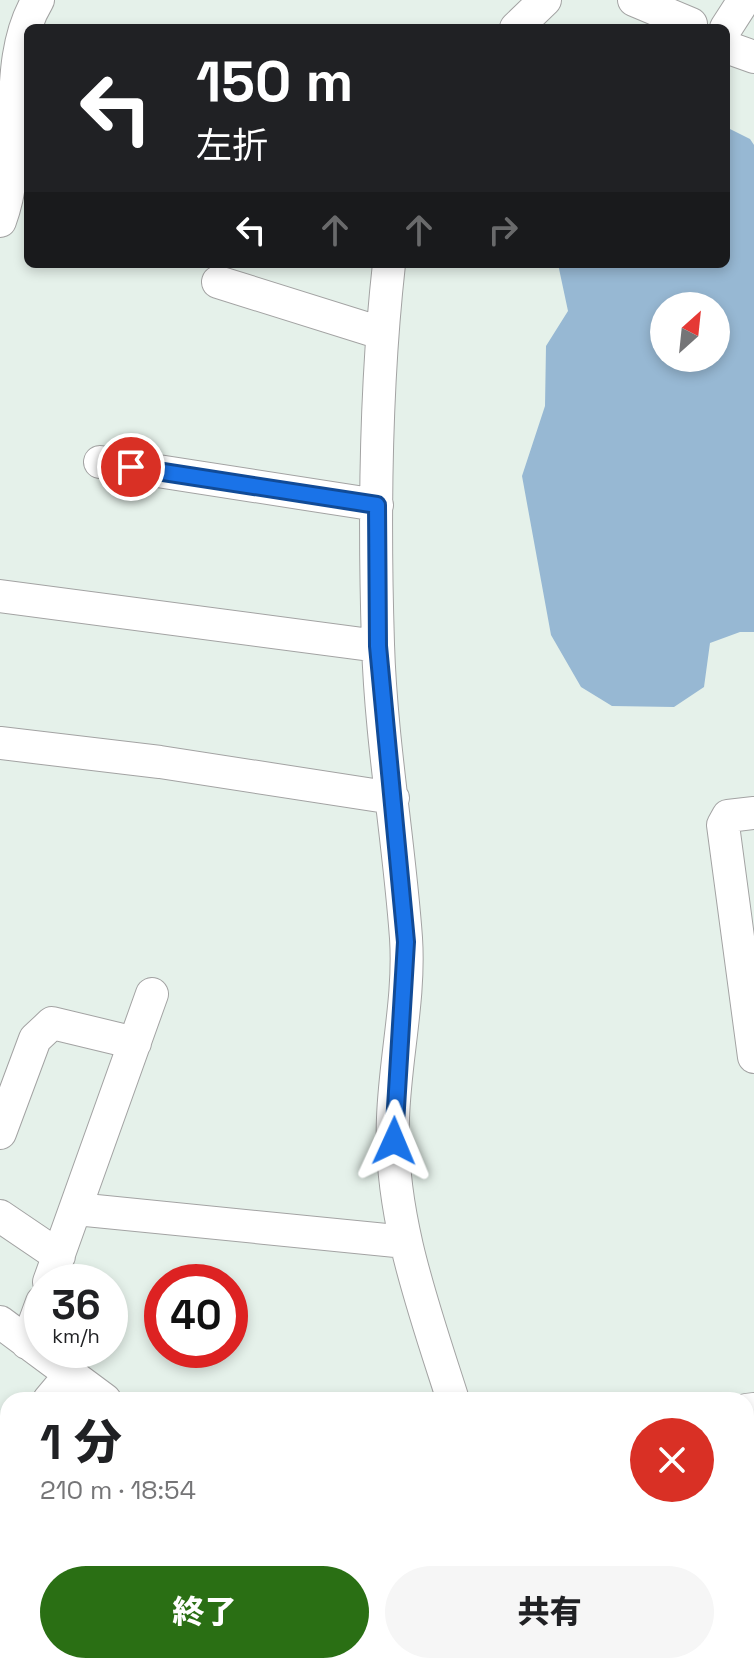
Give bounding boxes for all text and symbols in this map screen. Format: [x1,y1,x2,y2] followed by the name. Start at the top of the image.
[196,46,353,117] text: 150 m
[64,56,168,160] icon: left
[196,123,268,169] text: 左折
[229,208,273,252] icon: left
[313,208,357,252] icon: ahead
[397,208,441,252] icon: ahead
[481,208,525,252] icon: right
[650,292,730,372] north arrow
[650,292,730,372] map controls
[97,433,165,501] pin
[109,445,153,489] icon: arrive
[352,1099,436,1183] position arrow
[144,1264,248,1368] speed limit sign: 40
[51,1280,101,1331] text: 36
[52,1323,100,1349] text: km/h
[40,1412,122,1473] text: 1 分
[630,1418,714,1502] button: close
[40,1473,196,1507] text: 210 m · 18:54
[40,1566,369,1658] button: 終了
[385,1566,714,1658] button: 共有

